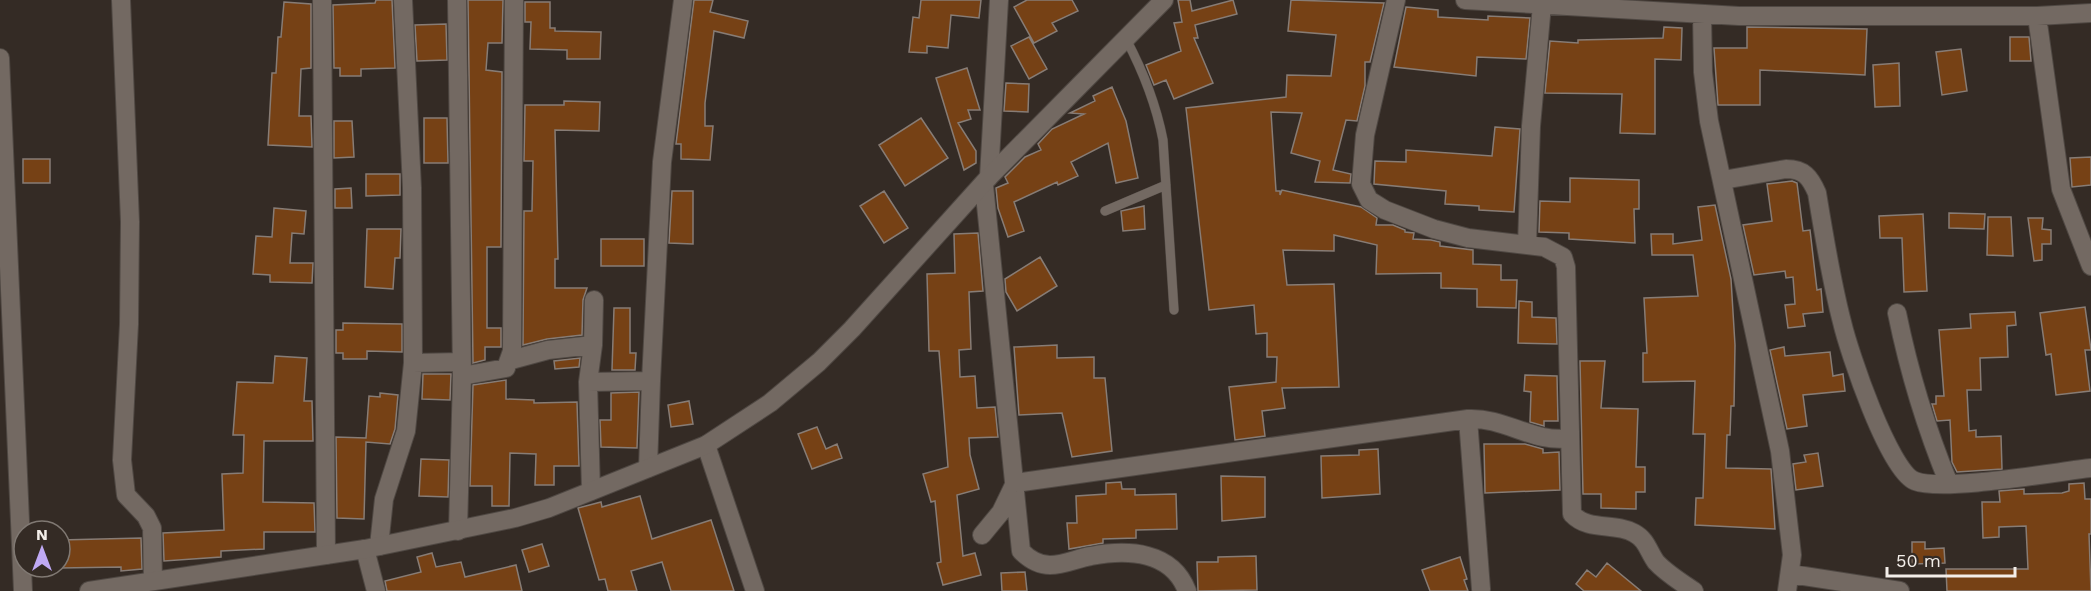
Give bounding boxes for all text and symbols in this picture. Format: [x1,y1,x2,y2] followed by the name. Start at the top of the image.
[12,519,72,579] north arrow
[36,525,48,544] text: N
[1887,540,2014,578] scale bar
[1896,550,1941,571] text: 50 m

